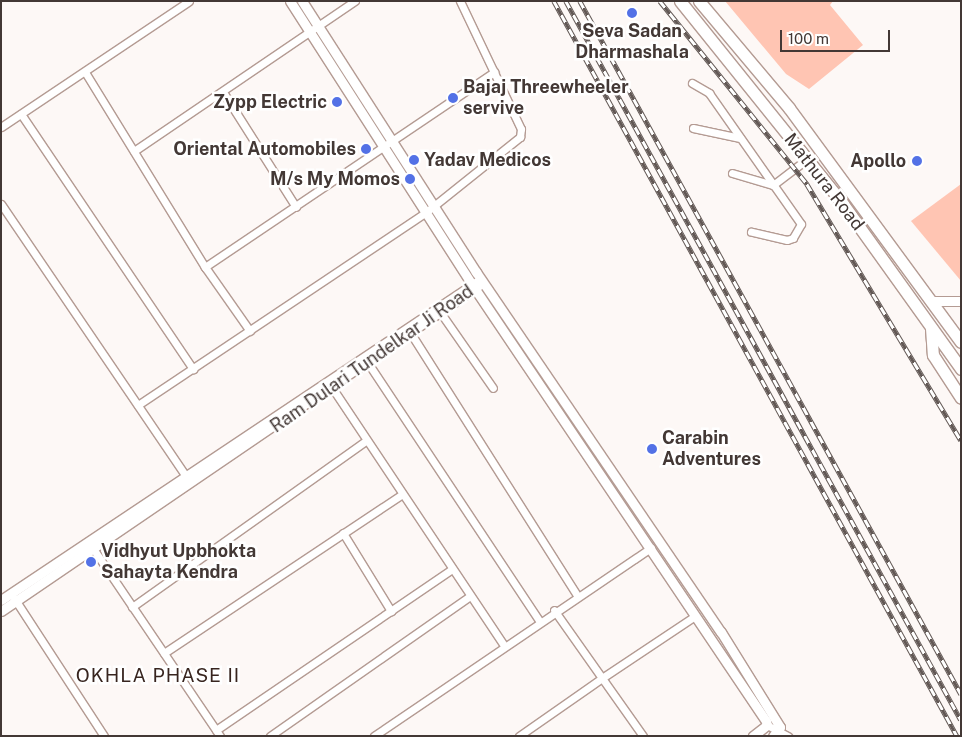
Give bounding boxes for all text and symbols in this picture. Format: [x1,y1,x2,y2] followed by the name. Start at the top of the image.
[626,7,638,19] marker: Seva Sadan Dharmashala
[782,20,892,52] scale bar
[575,21,689,64] place label: Seva Sadan Dharmashala
[788,30,829,47] text: 100 m
[463,77,629,120] place label: Bajaj Threewheeler servive
[213,91,327,113] place label: Zypp Electric
[447,92,459,104] marker: Bajaj Threewheeler servive
[331,96,343,108] marker: Zypp Electric
[779,129,869,235] street label: Mathura Road
[173,138,356,160] place label: Oriental Automobiles
[360,143,372,155] marker: Oriental Automobiles
[424,149,551,171] place label: Yadav Medicos
[850,150,906,172] place label: Apollo
[408,154,420,166] marker: Yadav Medicos
[910,154,924,168] marker: Apollo
[270,168,400,190] place label: M/s My Momos
[404,173,416,185] marker: M/s My Momos
[266,281,478,437] street label: Ram Dulari Tundelkar Ji Road
[662,428,761,470] place label: Carabin Adventures
[646,443,658,455] marker: Carabin Adventures
[101,541,256,584] place label: Vidhyut Upbhokta Sahayta Kendra
[85,556,97,568] marker: Vidhyut Upbhokta Sahayta Kendra
[74,665,242,687] district label: OKHLA PHASE II

